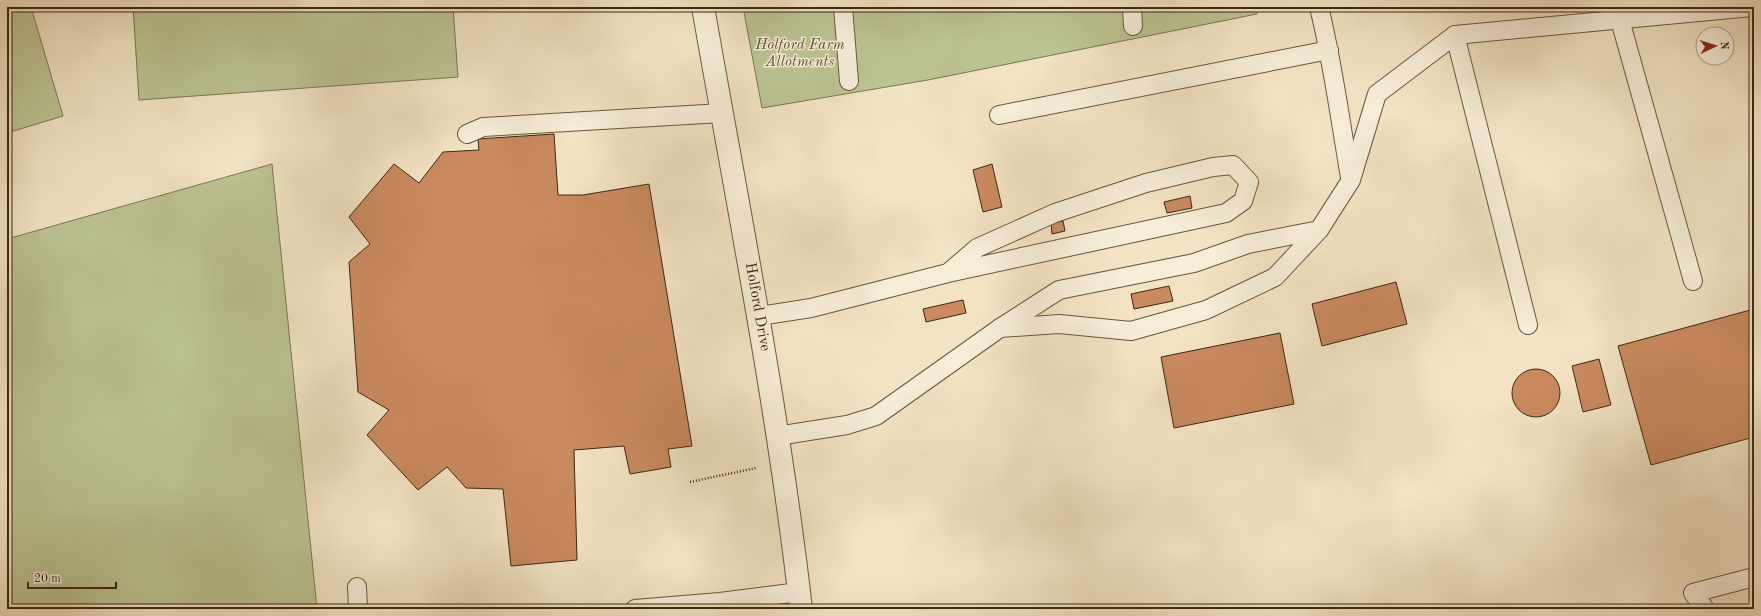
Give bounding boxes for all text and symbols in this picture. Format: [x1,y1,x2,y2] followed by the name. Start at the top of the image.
[1695,26,1735,66] north arrow
[754,38,845,70] park label: Holford Farm Allotments
[1718,41,1729,51] text: N
[742,261,772,353] street label: Holford Drive
[28,564,116,590] scale bar
[34,573,61,585] text: 20 m

